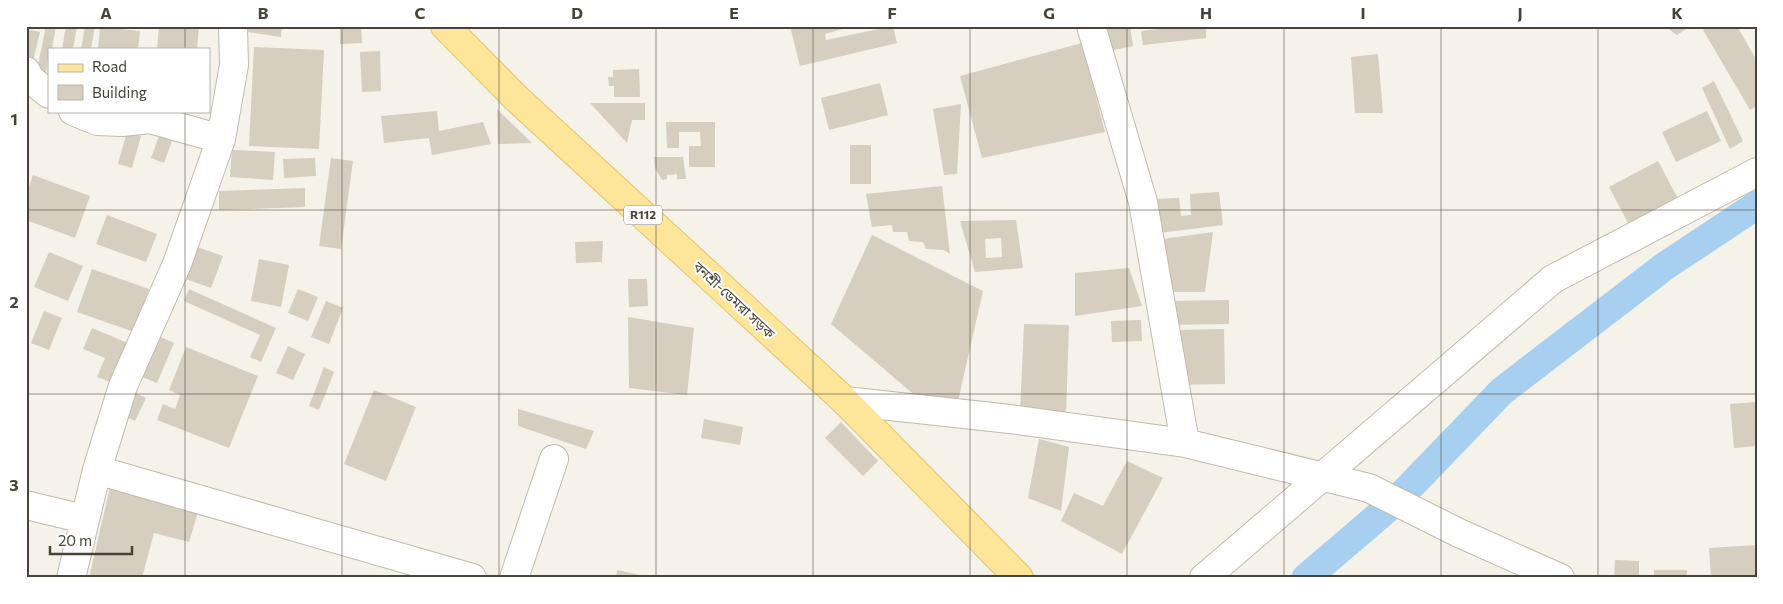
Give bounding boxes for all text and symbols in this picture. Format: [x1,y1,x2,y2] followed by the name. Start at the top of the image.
[100,3,112,22] text: A
[258,3,269,22] text: B
[415,3,426,22] text: C
[571,3,583,22] text: D
[729,3,739,22] text: E
[887,3,897,22] text: F
[1043,3,1055,22] text: G
[1200,3,1212,22] text: H
[1360,3,1366,22] text: I
[1517,3,1523,22] text: J
[1671,3,1683,22] text: K
[48,48,210,112] legend
[92,57,127,75] text: Road
[92,83,147,101] text: Building
[10,109,18,128] text: 1
[624,206,662,224] road number: R112
[689,257,779,342] street label: বনশ্রী-ডেমরা সড়ক
[9,292,19,311] text: 2
[9,475,19,494] text: 3
[50,524,132,556] scale bar
[58,531,92,549] text: 20 m

